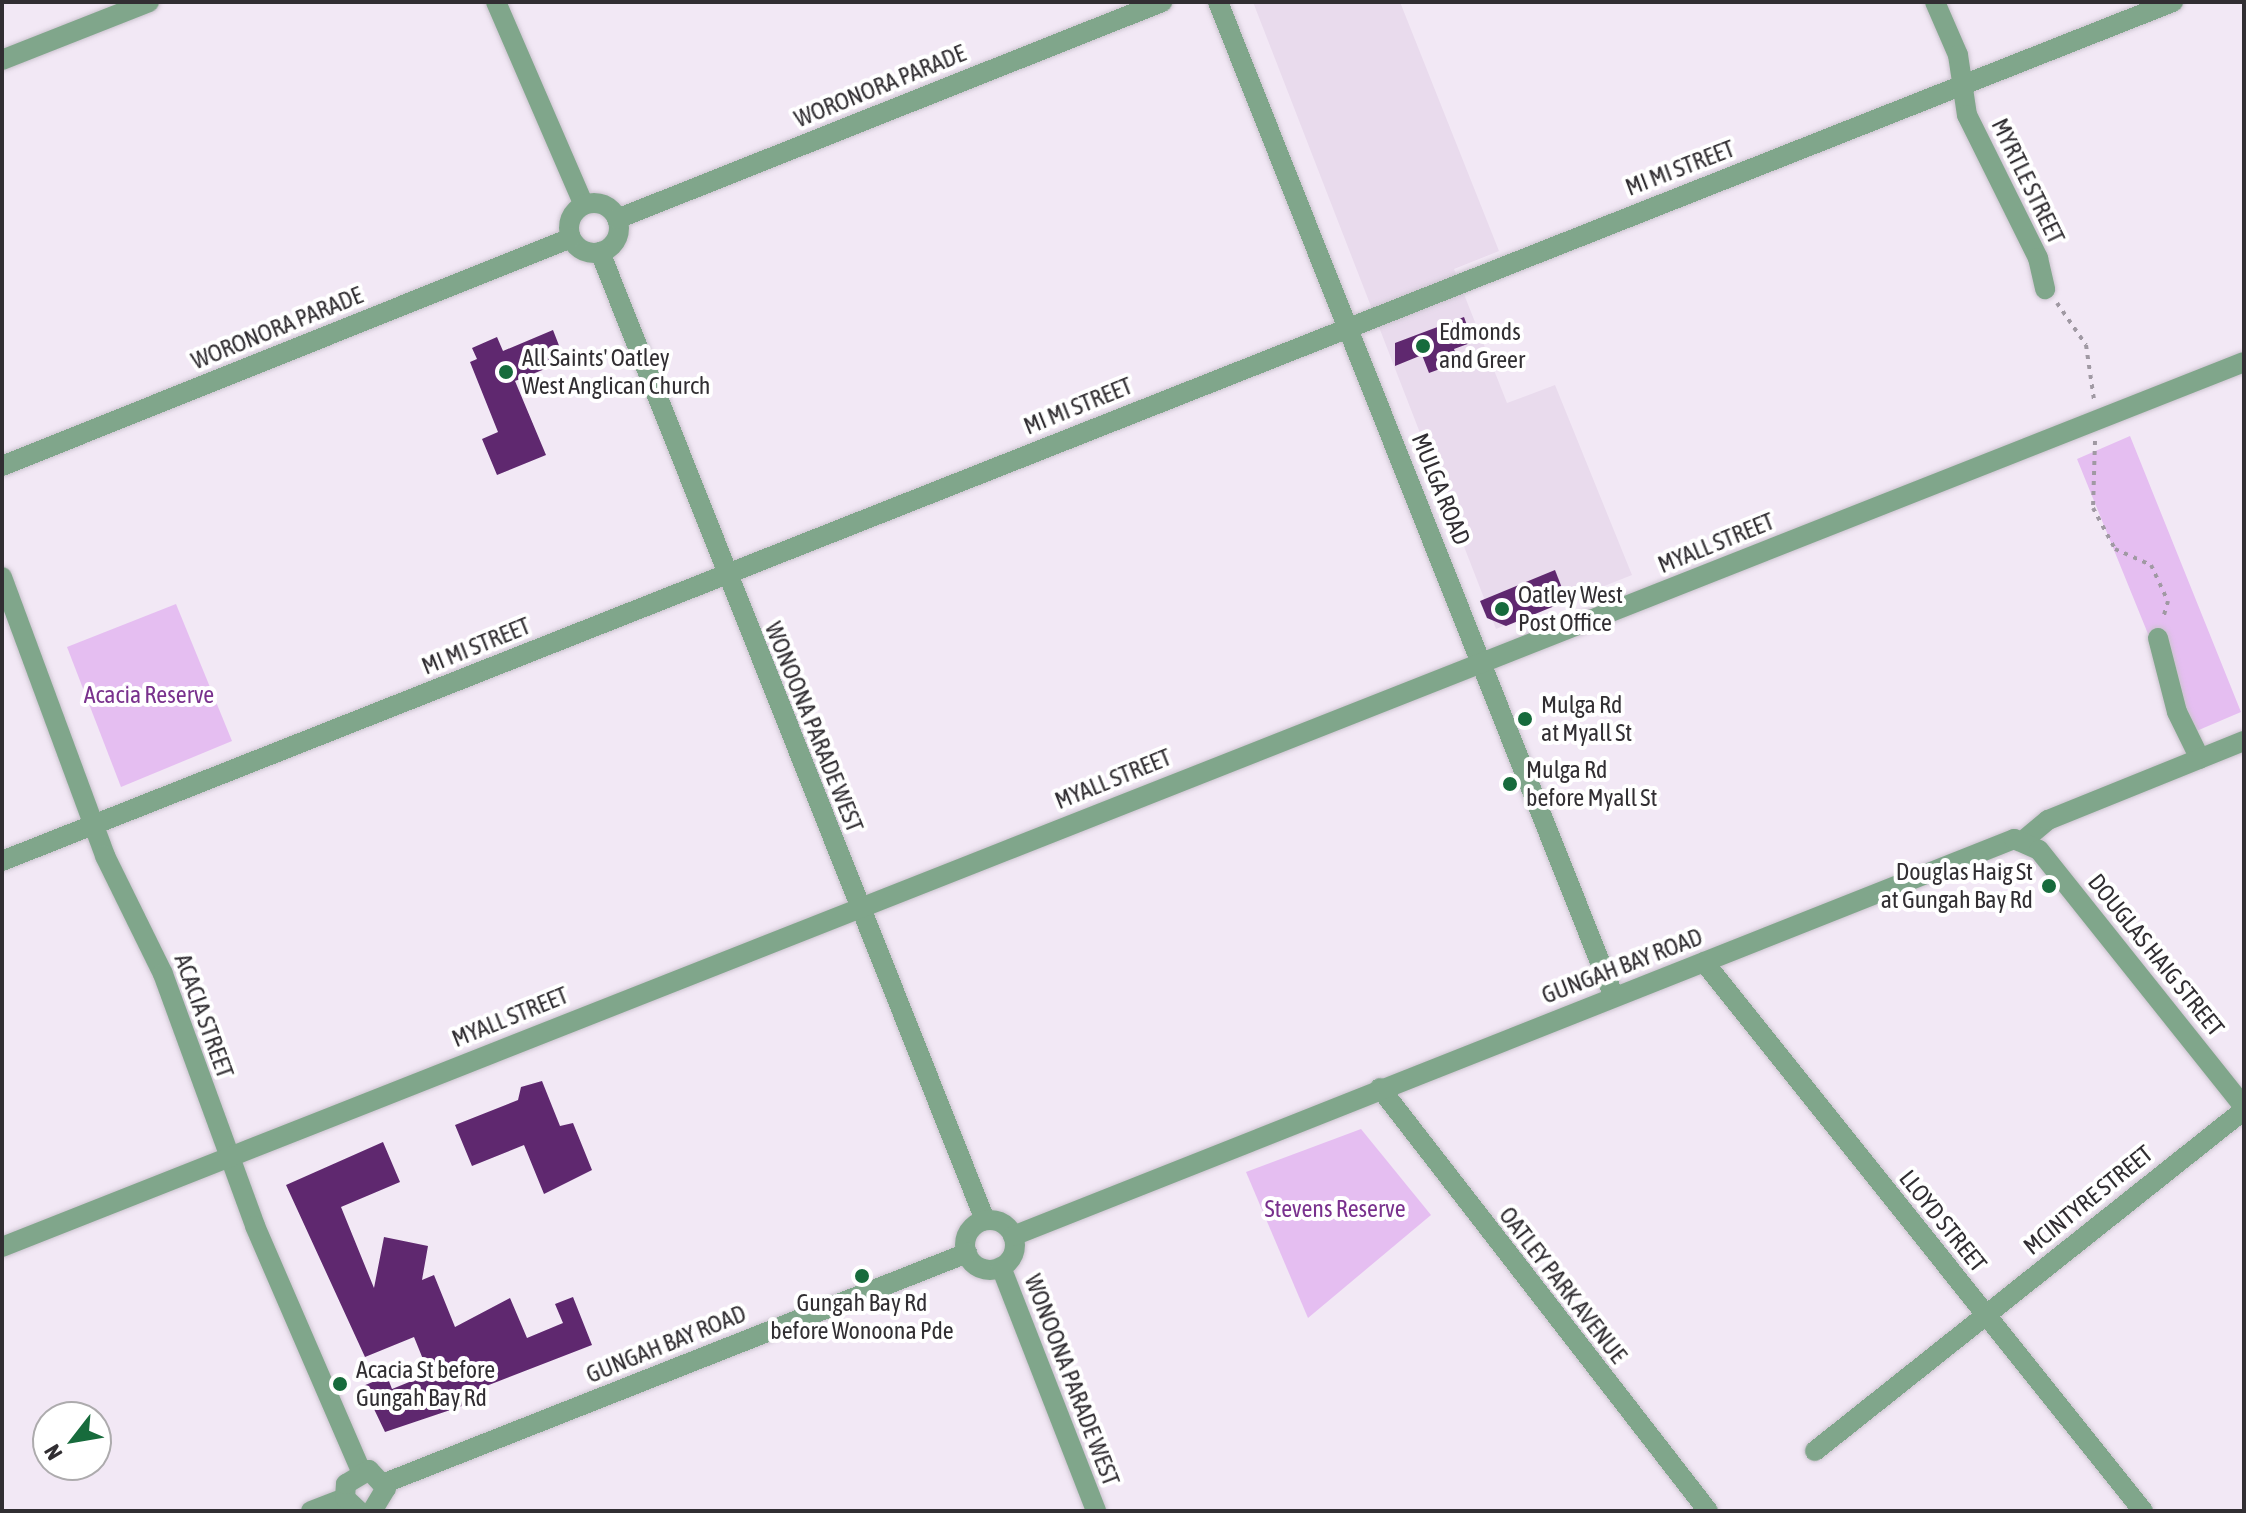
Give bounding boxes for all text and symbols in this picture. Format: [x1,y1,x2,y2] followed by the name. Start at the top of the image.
[790,39,970,133] street label: WORONORA PARADE
[1985,114,2071,248] street label: MYRTLE STREET
[1621,134,1739,202] street label: MI MI STREET
[187,281,367,375] street label: WORONORA PARADE
[1439,318,1525,374] place label: Edmonds and Greer
[1414,337,1432,355] marker: Edmonds and Greer
[522,344,710,400] place label: All Saints' Oatley West Anglican Church
[497,363,515,381] marker: All Saints' Oatley West Anglican Church
[1019,371,1137,441] street label: MI MI STREET
[1406,429,1476,549] street label: MULGA ROAD
[1654,507,1778,579] street label: MYALL STREET
[1518,581,1623,637] place label: Oatley West Post Office
[1493,600,1511,618] marker: Oatley West Post Office
[417,611,535,681] street label: MI MI STREET
[759,618,869,836] street label: WONOONA PARADE WEST
[84,681,214,709] park label: Acacia Reserve
[1541,691,1632,747] place label: Mulga Rd at Myall St
[1516,710,1534,728] marker: Mulga Rd at Myall St
[1051,743,1175,815] street label: MYALL STREET
[1526,756,1657,812] place label: Mulga Rd before Myall St
[1501,775,1519,793] marker: Mulga Rd before Myall St
[1881,858,2033,914] place label: Douglas Haig St at Gungah Bay Rd
[2082,868,2230,1042] street label: DOUGLAS HAIG STREET
[2040,877,2058,895] marker: Douglas Haig St at Gungah Bay Rd
[1538,922,1706,1010] street label: GUNGAH BAY ROAD
[168,950,240,1082] street label: ACACIA STREET
[448,981,572,1053] street label: MYALL STREET
[2018,1139,2158,1261] street label: MCINTYRE STREET
[1893,1164,1993,1278] street label: LLOYD STREET
[1264,1195,1406,1223] park label: Stevens Reserve
[1493,1201,1633,1369] street label: OATLEY PARK AVENUE
[853,1267,871,1285] marker: Gungah Bay Rd before Wonoona Pde
[1018,1270,1126,1490] street label: WONOONA PARADE WEST
[770,1289,954,1345] place label: Gungah Bay Rd before Wonoona Pde
[582,1299,750,1389] street label: GUNGAH BAY ROAD
[356,1356,495,1412] place label: Acacia St before Gungah Bay Rd
[331,1375,349,1393] marker: Acacia St before Gungah Bay Rd
[32,1401,112,1481] north arrow
[39,1440,68,1465] text: N

